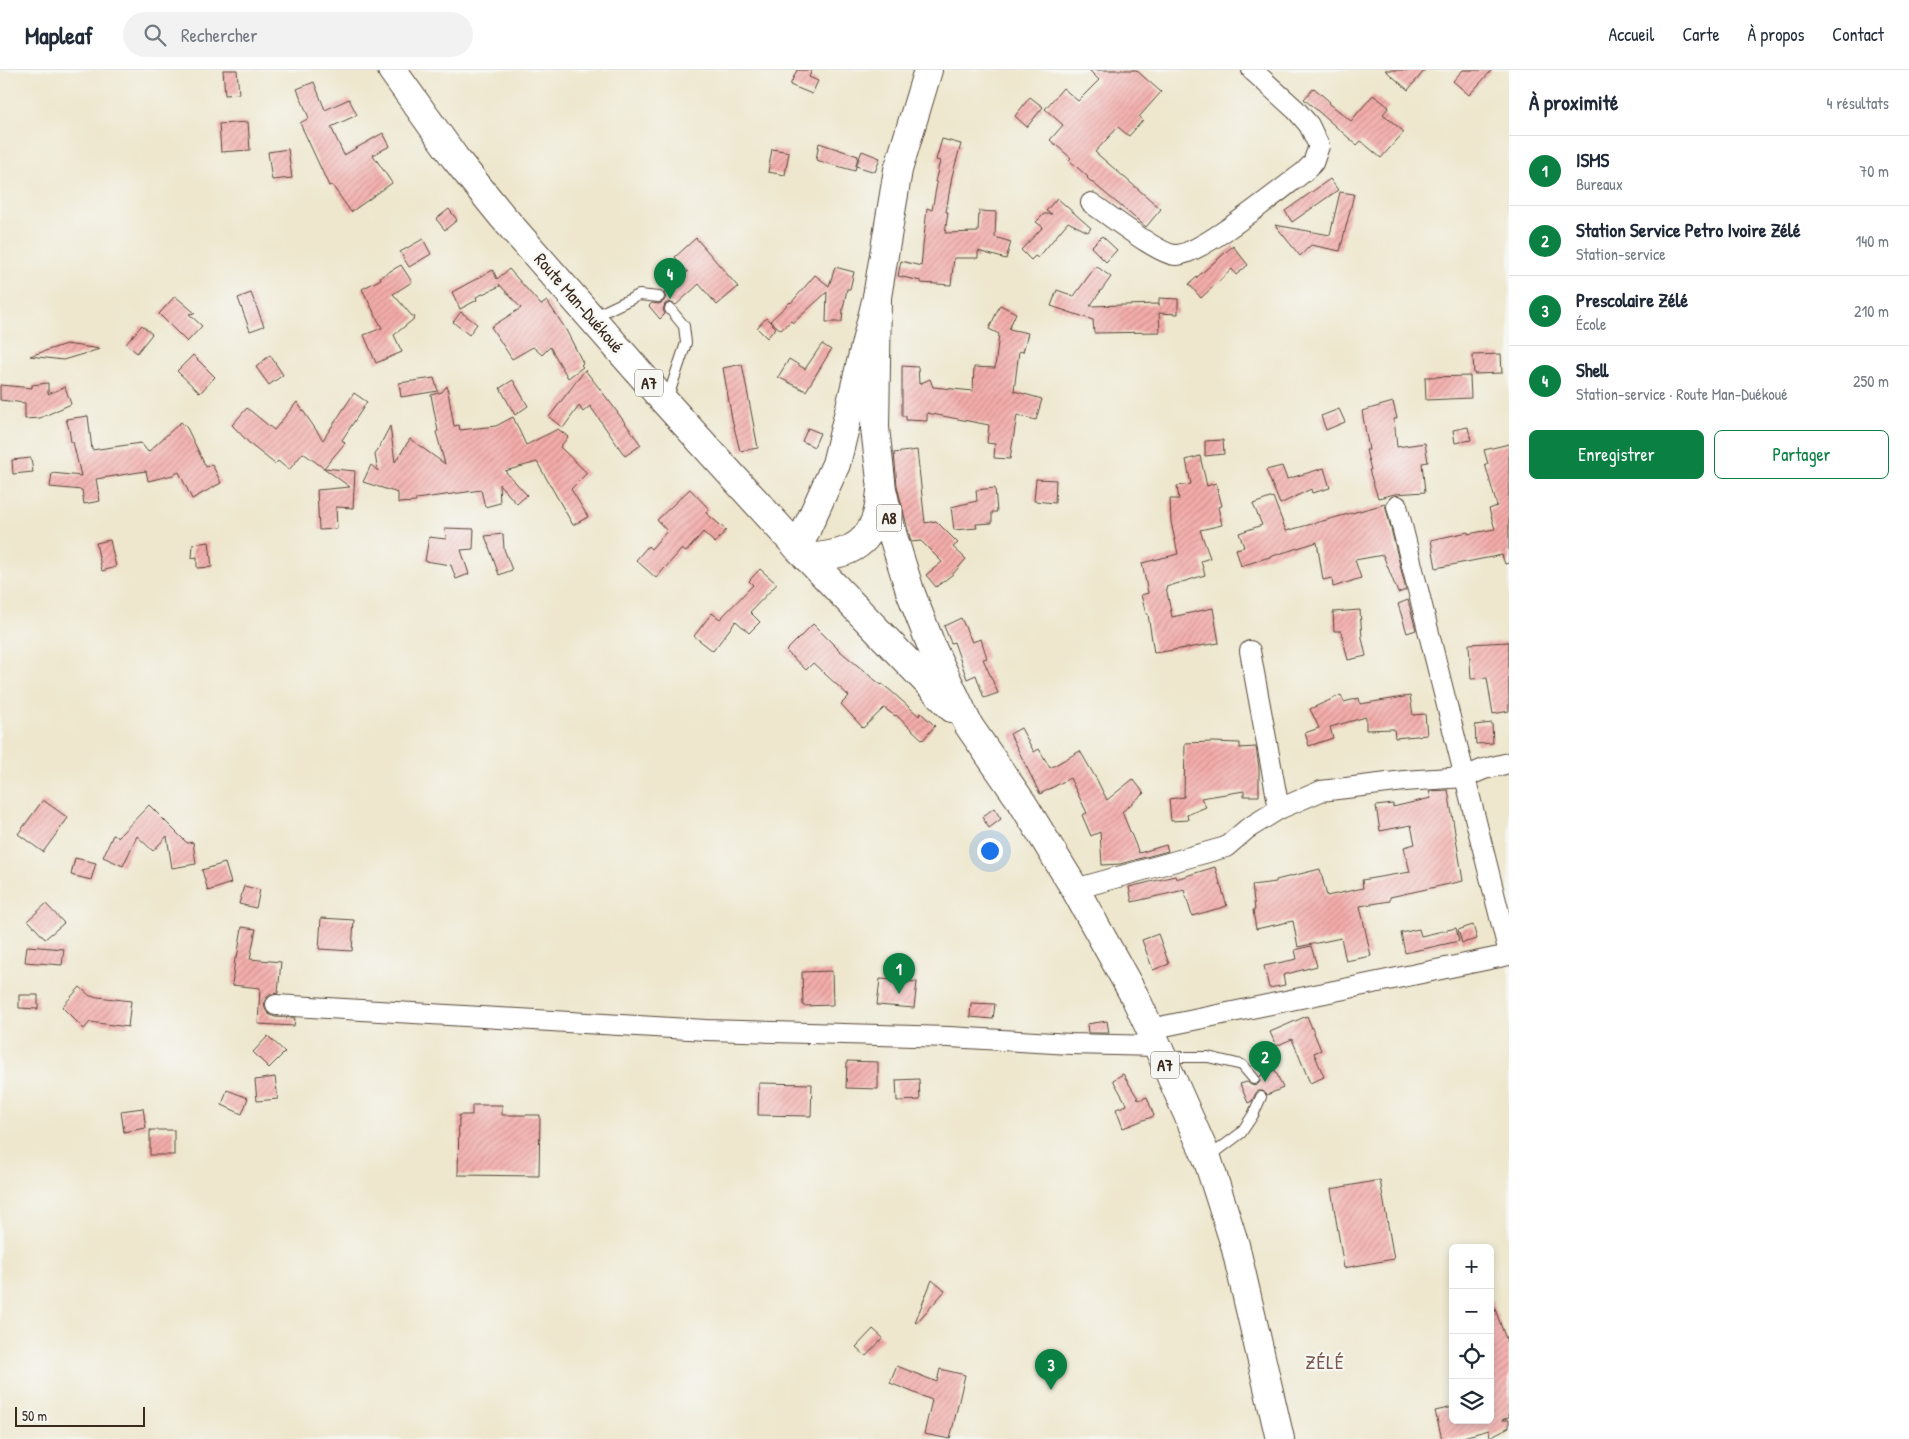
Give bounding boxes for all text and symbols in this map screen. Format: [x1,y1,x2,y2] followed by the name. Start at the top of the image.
[123,12,473,57] search box
[25,19,93,51] text: Mapleaf
[141,21,169,49] icon: search
[181,22,258,48] text: Rechercher
[1608,22,1654,47] text: Accueil
[1682,22,1720,47] text: Carte
[1748,22,1804,47] text: À propos
[1832,22,1884,47] text: Contact
[1529,88,1618,117] text: À proximité
[1827,92,1889,114] text: 4 résultats
[1576,147,1609,173] text: ISMS
[1542,160,1548,182] text: 1
[1859,160,1889,182] text: 70 m
[1576,173,1623,195] text: Bureaux
[1576,217,1801,243] text: Station Service Petro Ivoire Zélé
[1541,230,1549,252] text: 2
[1855,230,1889,252] text: 140 m
[1576,243,1666,265] text: Station-service
[529,247,630,358] street label: Route Man-Duékoué
[654,258,686,299] pin: 4
[1576,287,1688,313] text: Prescolaire Zélé
[1541,300,1549,322] text: 3
[1854,300,1889,322] text: 210 m
[1576,313,1606,335] text: École
[1576,357,1608,383] text: Shell
[635,370,663,396] road number: A7
[1542,370,1548,392] text: 4
[1853,370,1889,392] text: 250 m
[1576,383,1788,405] text: Station-service · Route Man-Duékoué
[1529,430,1704,479] button: Enregistrer
[1714,430,1889,479] button: Partager
[876,504,902,532] road number: A8
[977,838,1003,864] your location
[883,953,915,994] pin: 1
[1249,1041,1281,1082] pin: 2
[1151,1052,1179,1078] road number: A7
[1449,1244,1494,1424] map controls
[1449,1244,1494,1289] button: +
[1449,1289,1494,1334] button: −
[1449,1334,1494,1379] button: locate
[1305,1348,1345,1375] district label: ZÉLÉ
[1035,1349,1067,1390] pin: 3
[1449,1379,1494,1424] button: layers
[15,1404,145,1427] scale bar
[22,1406,47,1425] text: 50 m

